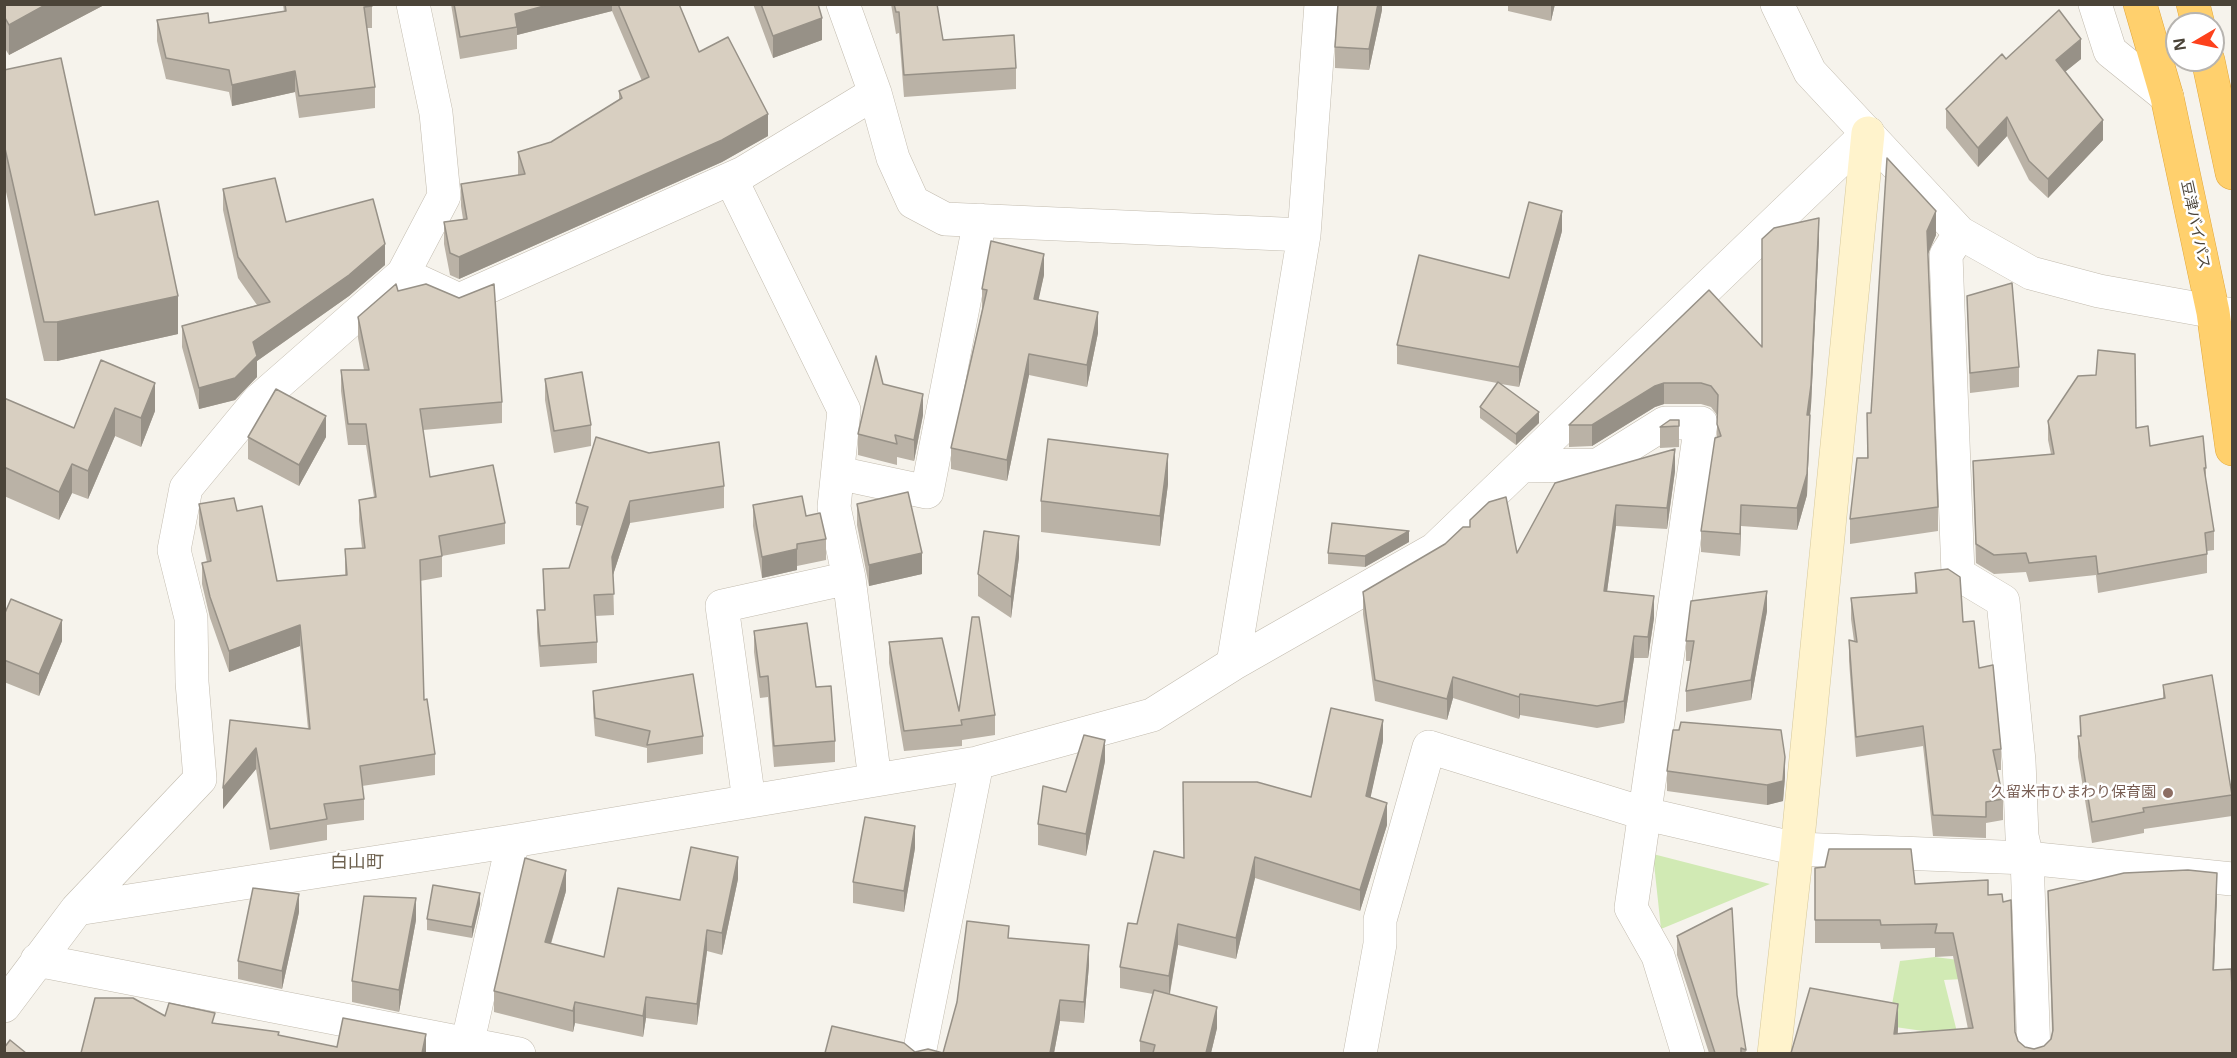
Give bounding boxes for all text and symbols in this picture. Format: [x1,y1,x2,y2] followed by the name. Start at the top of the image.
[2165,12,2225,72] north arrow
[2167,36,2191,53] text: N
[2177,179,2213,271] street label: 豆津バイパス
[1991,784,2156,802] place label: 久留米市ひまわり保育園
[2161,786,2175,800] marker: 久留米市ひまわり保育園
[330,852,384,874] district label: 白山町

